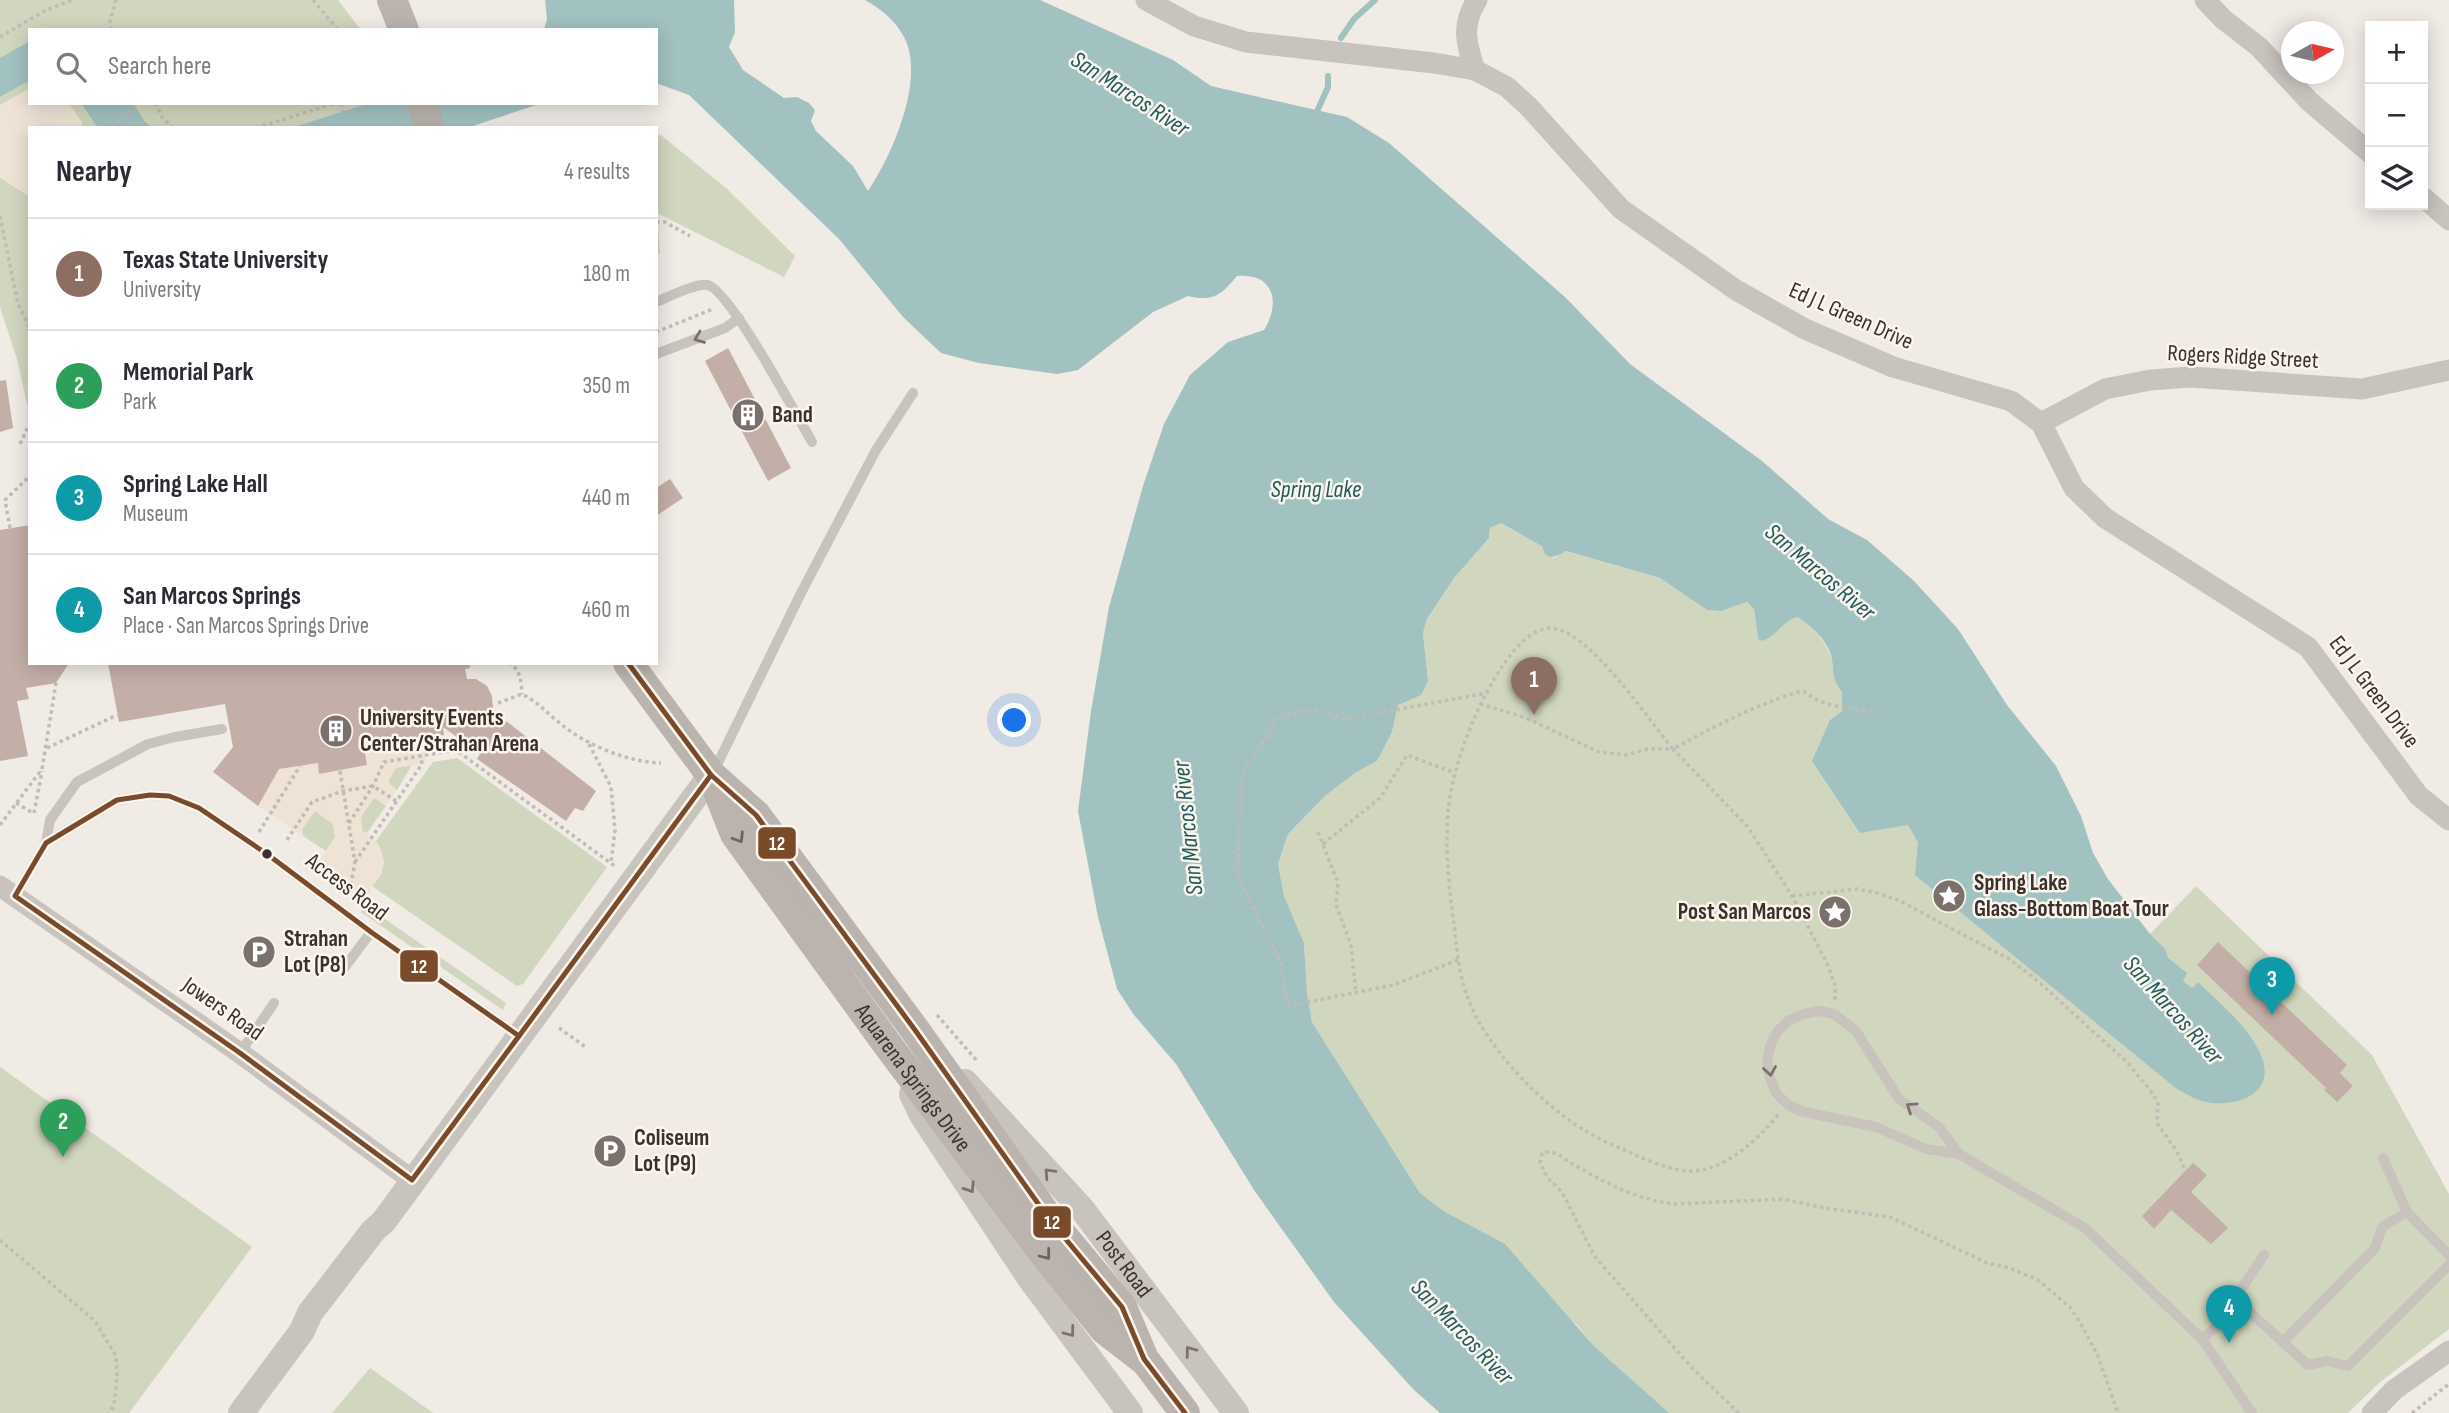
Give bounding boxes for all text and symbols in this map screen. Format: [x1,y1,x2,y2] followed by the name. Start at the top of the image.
[2281,21,2344,84] north arrow
[2365,21,2428,210] map controls
[2365,21,2428,84] button: +
[28,28,658,105] search box
[1065,45,1196,144] water label: San Marcos River
[52,48,90,86] icon: search
[108,51,211,82] text: Search here
[2365,84,2428,147] button: −
[2365,147,2428,210] button: layers
[56,154,132,190] text: Nearby
[564,158,630,186] text: 4 results
[123,245,328,276] text: Texas State University
[74,260,84,288] text: 1
[583,260,630,288] text: 180 m
[123,276,201,304] text: University
[1785,276,1917,356] street label: Ed J L Green Drive
[693,330,705,344] one-way arrow
[2167,339,2319,375] street label: Rogers Ridge Street
[123,357,253,388] text: Memorial Park
[74,372,84,400] text: 2
[582,372,630,400] text: 350 m
[123,388,157,416] text: Park
[729,396,767,434] building icon: Band
[772,401,813,429] place label: Band
[123,469,268,500] text: Spring Lake Hall
[1271,475,1361,504] water label: Spring Lake
[74,484,84,512] text: 3
[582,484,630,512] text: 440 m
[123,500,188,528] text: Museum
[1759,517,1882,627] water label: San Marcos River
[123,581,301,612] text: San Marcos Springs
[74,596,84,624] text: 4
[582,596,630,624] text: 460 m
[123,612,369,640] text: Place · San Marcos Springs Drive
[2323,630,2425,754] street label: Ed J L Green Drive
[1511,657,1557,715] pin: 1
[997,703,1031,737] your location
[360,704,539,758] place label: University Events Center/Strahan Arena
[317,712,355,750] building icon: University Events Center/Strahan Arena
[1166,758,1209,897] water label: San Marcos River
[757,826,797,860] line badge: 12
[730,830,743,843] one-way arrow
[769,833,785,856] text: 12
[299,846,394,927] street label: Access Road
[260,847,274,861] unlabelled marker
[1974,869,2169,923] place label: Spring Lake Glass-Bottom Boat Tour
[1930,877,1968,915] place icon: Spring Lake Glass-Bottom Boat Tour
[1816,893,1854,931] place icon: Post San Marcos
[1678,898,1811,926] place label: Post San Marcos
[284,925,348,979] place label: Strahan Lot (P8)
[240,933,278,971] parking icon: Strahan Lot (P8)
[399,949,439,983] line badge: 12
[2117,950,2230,1071] water label: San Marcos River
[411,956,427,979] text: 12
[2249,957,2295,1015] pin: 3
[176,970,269,1047] street label: Jowers Road
[848,998,977,1158] street label: Aquarena Springs Drive
[1762,1065,1777,1077] one-way arrow
[40,1099,86,1157] pin: 2
[1906,1103,1919,1115] one-way arrow
[634,1124,709,1178] place label: Coliseum Lot (P9)
[591,1132,629,1170] parking icon: Coliseum Lot (P9)
[1045,1168,1058,1181] one-way arrow
[962,1180,975,1193] one-way arrow
[1032,1205,1072,1239] line badge: 12
[1044,1212,1060,1235] text: 12
[1090,1225,1158,1303] street label: Post Road
[1037,1247,1050,1260] one-way arrow
[1405,1273,1520,1392] water label: San Marcos River
[2206,1285,2252,1343] pin: 4
[1062,1324,1074,1337] one-way arrow
[1185,1347,1198,1359] one-way arrow

